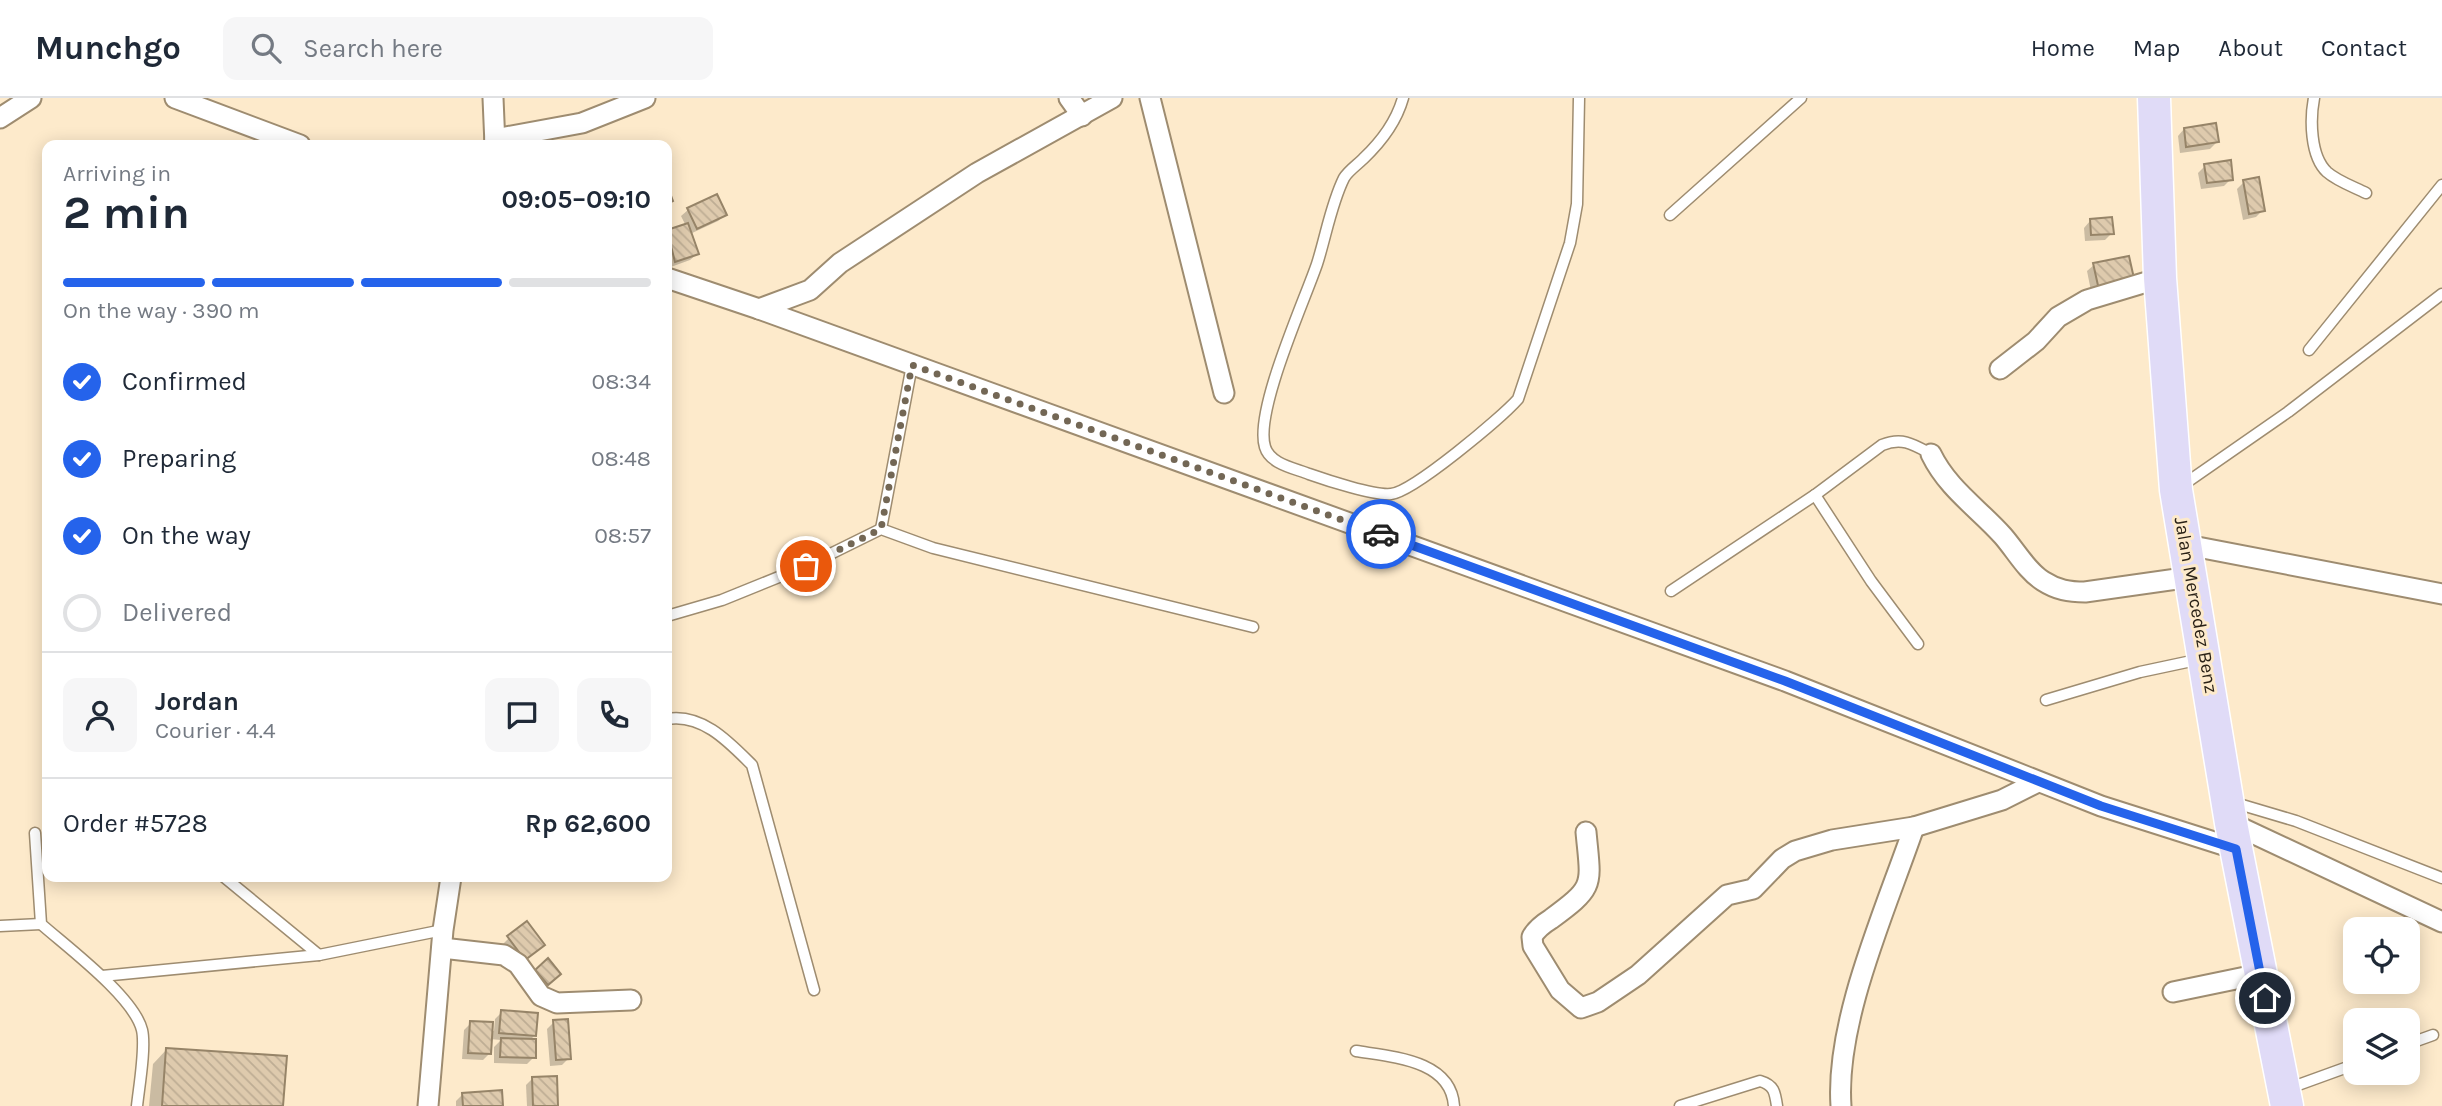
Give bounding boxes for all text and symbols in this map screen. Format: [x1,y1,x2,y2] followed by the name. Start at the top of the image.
[223,17,713,80] search box
[35,29,181,67] text: Munchgo
[247,29,285,67] icon: search
[303,33,443,64] text: Search here
[2031,34,2095,62] text: Home
[2133,34,2180,62] text: Map
[2218,34,2283,62] text: About
[2321,34,2407,62] text: Contact
[63,160,171,187] text: Arriving in
[501,184,651,215] text: 09:05–09:10
[63,186,190,240] text: 2 min
[63,297,260,324] text: On the way · 390 m
[63,363,101,401] icon: check
[122,366,247,397] text: Confirmed
[591,368,651,395] text: 08:34
[63,440,101,478] icon: check
[122,443,236,474] text: Preparing
[591,445,651,472] text: 08:48
[1346,499,1416,569] courier
[1362,515,1400,553] icon: car
[2170,515,2222,695] street label: Jalan Mercedez Benz
[63,517,101,555] icon: check
[122,520,251,551] text: On the way
[594,522,651,549] text: 08:57
[776,536,836,596] pin
[787,547,825,585] icon: bag
[122,597,232,628] text: Delivered
[63,678,137,752] button: person
[485,678,559,752] button: chat
[577,678,651,752] button: phone
[155,686,239,717] text: Jordan
[155,717,276,744] text: Courier · 4.4
[63,808,208,839] text: Order #5728
[525,808,651,839] text: Rp 62,600
[2343,917,2420,1085] map controls
[2343,917,2420,994] button: locate
[2235,968,2295,1028] pin
[2246,979,2284,1017] icon: home
[2343,1008,2420,1085] button: layers

